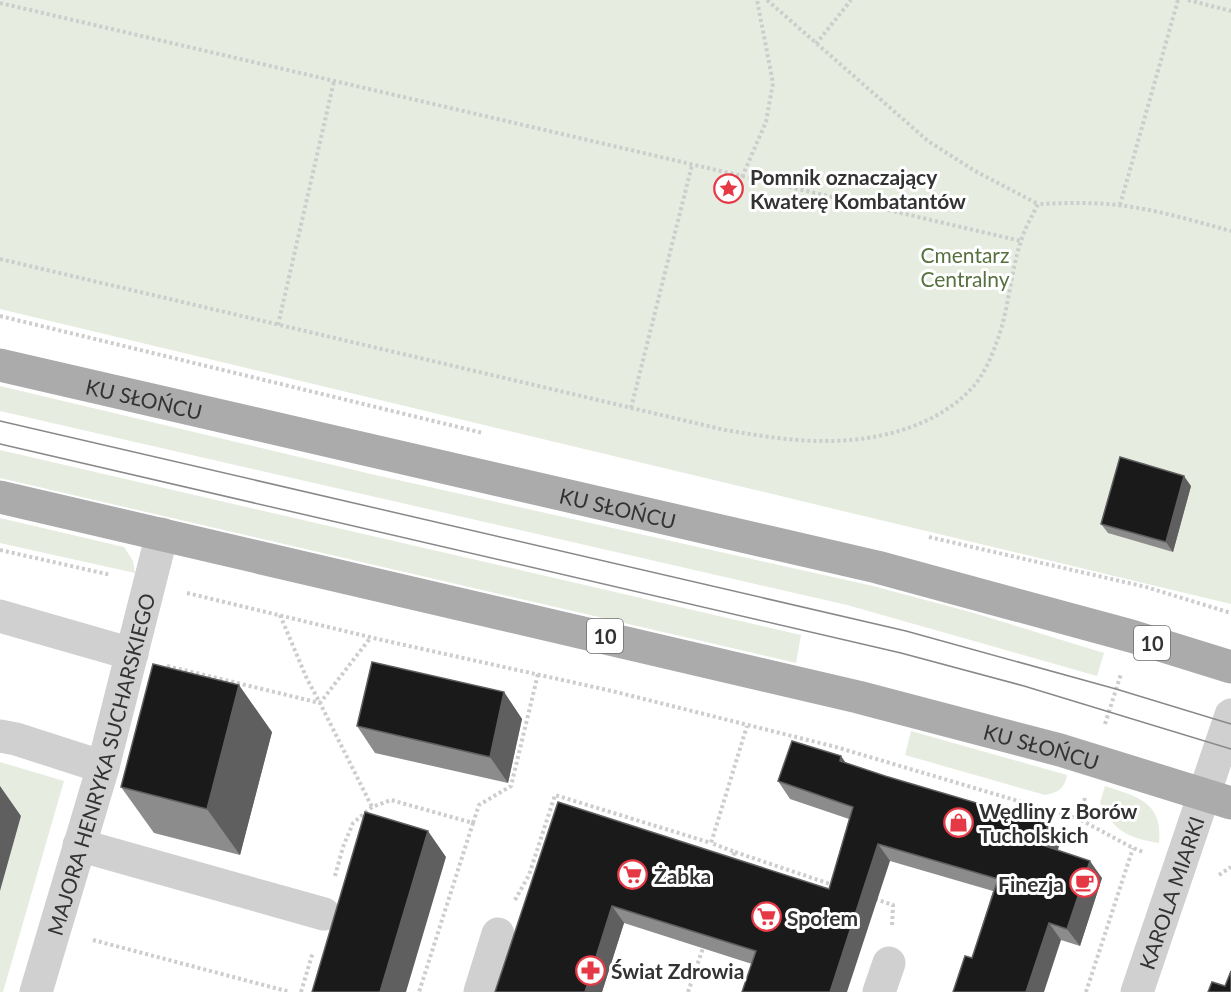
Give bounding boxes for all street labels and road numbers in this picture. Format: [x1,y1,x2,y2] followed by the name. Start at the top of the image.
[84,373,205,424] street label: KU SŁOŃCU
[557,482,679,533] street label: KU SŁOŃCU
[41,590,159,938] street label: MAJORA HENRYKA SUCHARSKIEGO
[587,619,623,653] road number: 10
[1134,626,1170,660] road number: 10
[981,718,1102,774] street label: KU SŁOŃCU
[1133,813,1208,972] street label: KAROLA MIARKI

